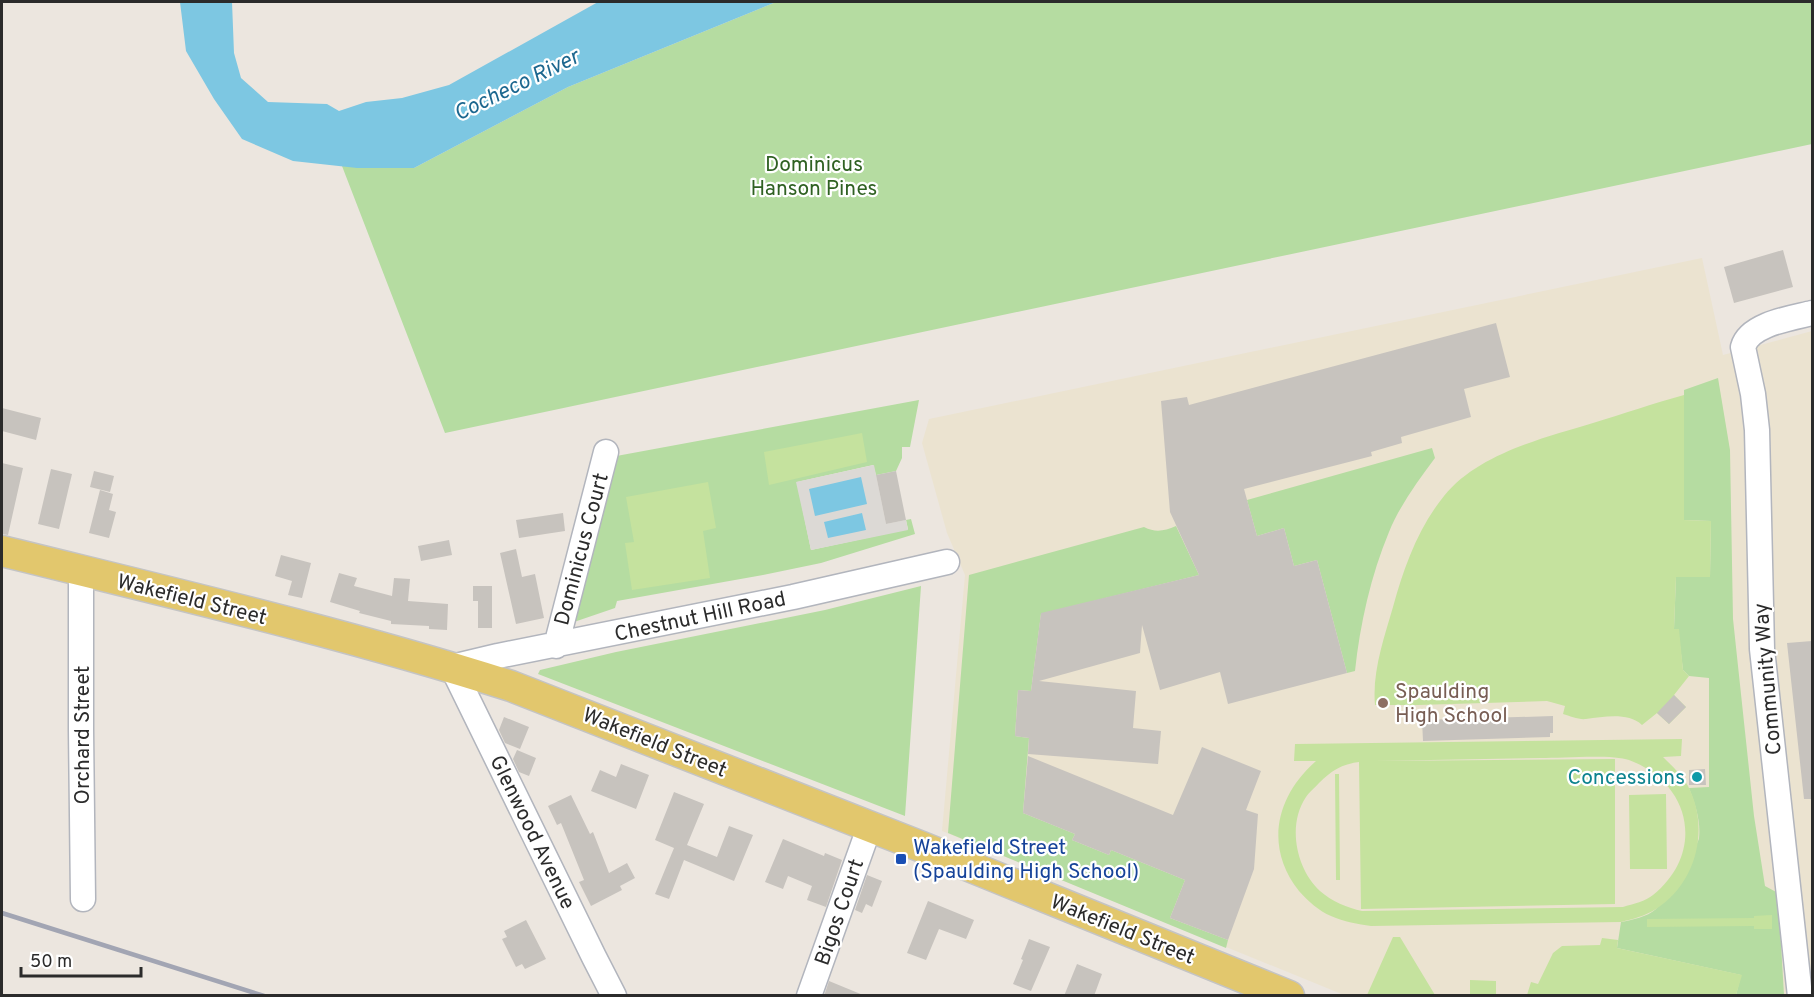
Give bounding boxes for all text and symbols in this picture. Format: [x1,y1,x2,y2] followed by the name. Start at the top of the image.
[450,44,586,128] water label: Cocheco River
[751,152,877,203] park label: Dominicus Hanson Pines
[549,470,616,629] street label: Dominicus Court
[114,569,269,632] street label: Wakefield Street
[612,586,789,649] street label: Chestnut Hill Road
[1748,602,1789,756] street label: Community Way
[70,666,97,805] street label: Orchard Street
[1395,679,1508,730] place label: Spaulding High School
[1376,696,1390,710] marker: Spaulding High School
[578,702,731,785] street label: Wakefield Street
[483,751,581,914] street label: Glenwood Avenue
[1567,765,1685,792] place label: Concessions
[1690,770,1704,784] marker: Concessions
[913,835,1139,886] place label: Wakefield Street (Spaulding High School)
[894,852,908,866] marker: Wakefield Street (Spaulding High School)
[810,856,871,969] street label: Bigos Court
[1046,889,1199,972] street label: Wakefield Street
[21,940,141,978] scale bar
[30,951,72,974] text: 50 m

